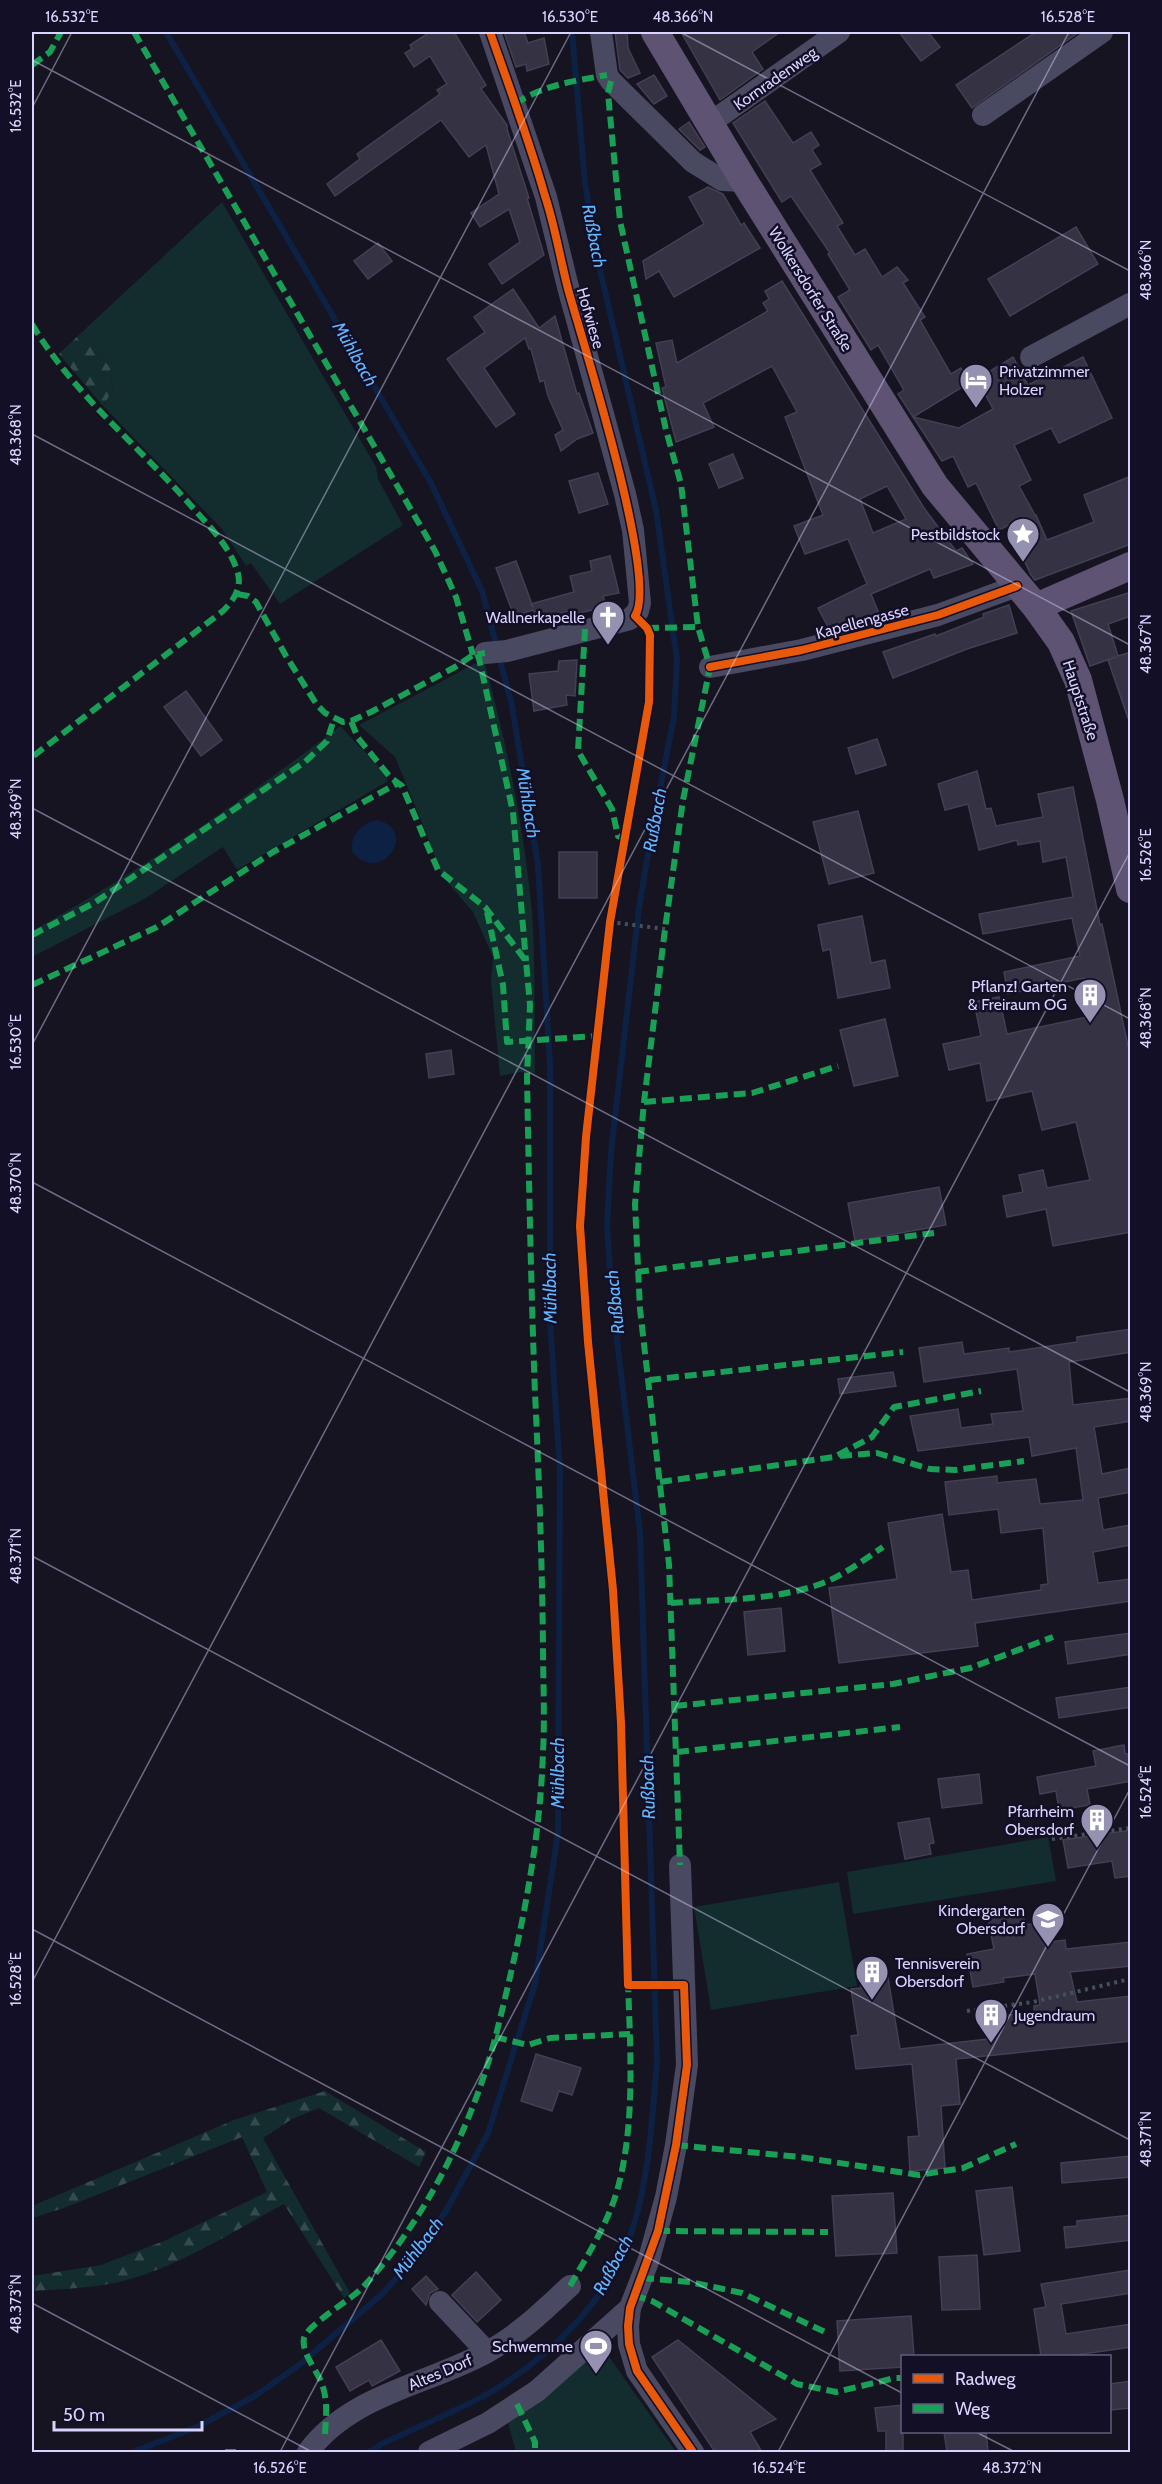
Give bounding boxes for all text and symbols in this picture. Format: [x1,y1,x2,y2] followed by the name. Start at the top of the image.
[45,8,99,26] text: 16.532°E
[542,8,598,26] text: 16.530°E
[653,8,713,26] text: 48.366°N
[1041,8,1095,26] text: 16.528°E
[730,42,822,114] street label: Kornradenweg
[7,79,25,133] text: 16.532°E
[577,202,611,270] water label: Rußbach
[765,224,857,355] street label: Wolkersdorfer Straße
[1137,240,1155,300] text: 48.366°N
[573,285,608,351] street label: Hofwiese
[327,317,382,390] water label: Mühlbach
[958,362,994,409] hotel icon: Privatzimmer Holzer
[999,362,1090,399] place label: Privatzimmer Holzer
[7,404,25,466] text: 48.368°N
[1005,516,1041,563] place icon: Pestbildstock
[911,525,1001,544] place label: Pestbildstock
[590,599,626,646] church icon: Wallnerkapelle
[814,600,911,643] street label: Kapellengasse
[486,608,585,627] place label: Wallnerkapelle
[1137,614,1155,674] text: 48.367°N
[1059,658,1102,743] street label: Hauptstraße
[511,765,544,840] water label: Mühlbach
[7,779,25,839] text: 48.369°N
[639,786,671,854] water label: Rußbach
[1137,828,1155,882] text: 16.526°E
[968,977,1067,1014] place label: Pflanz! Garten & Freiraum OG
[1072,977,1108,1024] building icon: Pflanz! Garten & Freiraum OG
[1137,987,1155,1049] text: 48.368°N
[7,1014,25,1070] text: 16.530°E
[7,1152,25,1214] text: 48.370°N
[538,1252,562,1325] water label: Mühlbach
[601,1269,629,1335] water label: Rußbach
[1137,1362,1155,1422] text: 48.369°N
[7,1528,25,1584] text: 48.371°N
[547,1737,569,1810] water label: Mühlbach
[636,1754,660,1820] water label: Rußbach
[1137,1765,1155,1819] text: 16.524°E
[1005,1802,1075,1839] place label: Pfarrheim Obersdorf
[1079,1802,1115,1849] building icon: Pfarrheim Obersdorf
[938,1901,1026,1938] place label: Kindergarten Obersdorf
[1030,1901,1066,1948] school or university icon: Kindergarten Obersdorf
[7,1952,25,2006] text: 16.528°E
[854,1954,890,2001] building icon: Tennisverein Obersdorf
[895,1954,980,1991] place label: Tennisverein Obersdorf
[973,1997,1009,2044] building icon: Jugendraum
[1013,2006,1095,2025] place label: Jugendraum
[1137,2111,1155,2167] text: 48.371°N
[387,2213,448,2284] water label: Mühlbach
[588,2231,638,2299] water label: Rußbach
[7,2274,25,2334] text: 48.373°N
[578,2328,614,2375] sports icon: Schwemme
[492,2337,573,2356] place label: Schwemme
[405,2350,476,2394] street label: Altes Dorf
[901,2355,1111,2433] legend
[955,2368,1017,2390] text: Radweg
[54,2394,202,2432] scale bar
[955,2398,991,2420] text: Weg
[63,2404,105,2426] text: 50 m
[253,2459,307,2477] text: 16.526°E
[752,2459,806,2477] text: 16.524°E
[982,2459,1042,2477] text: 48.372°N

